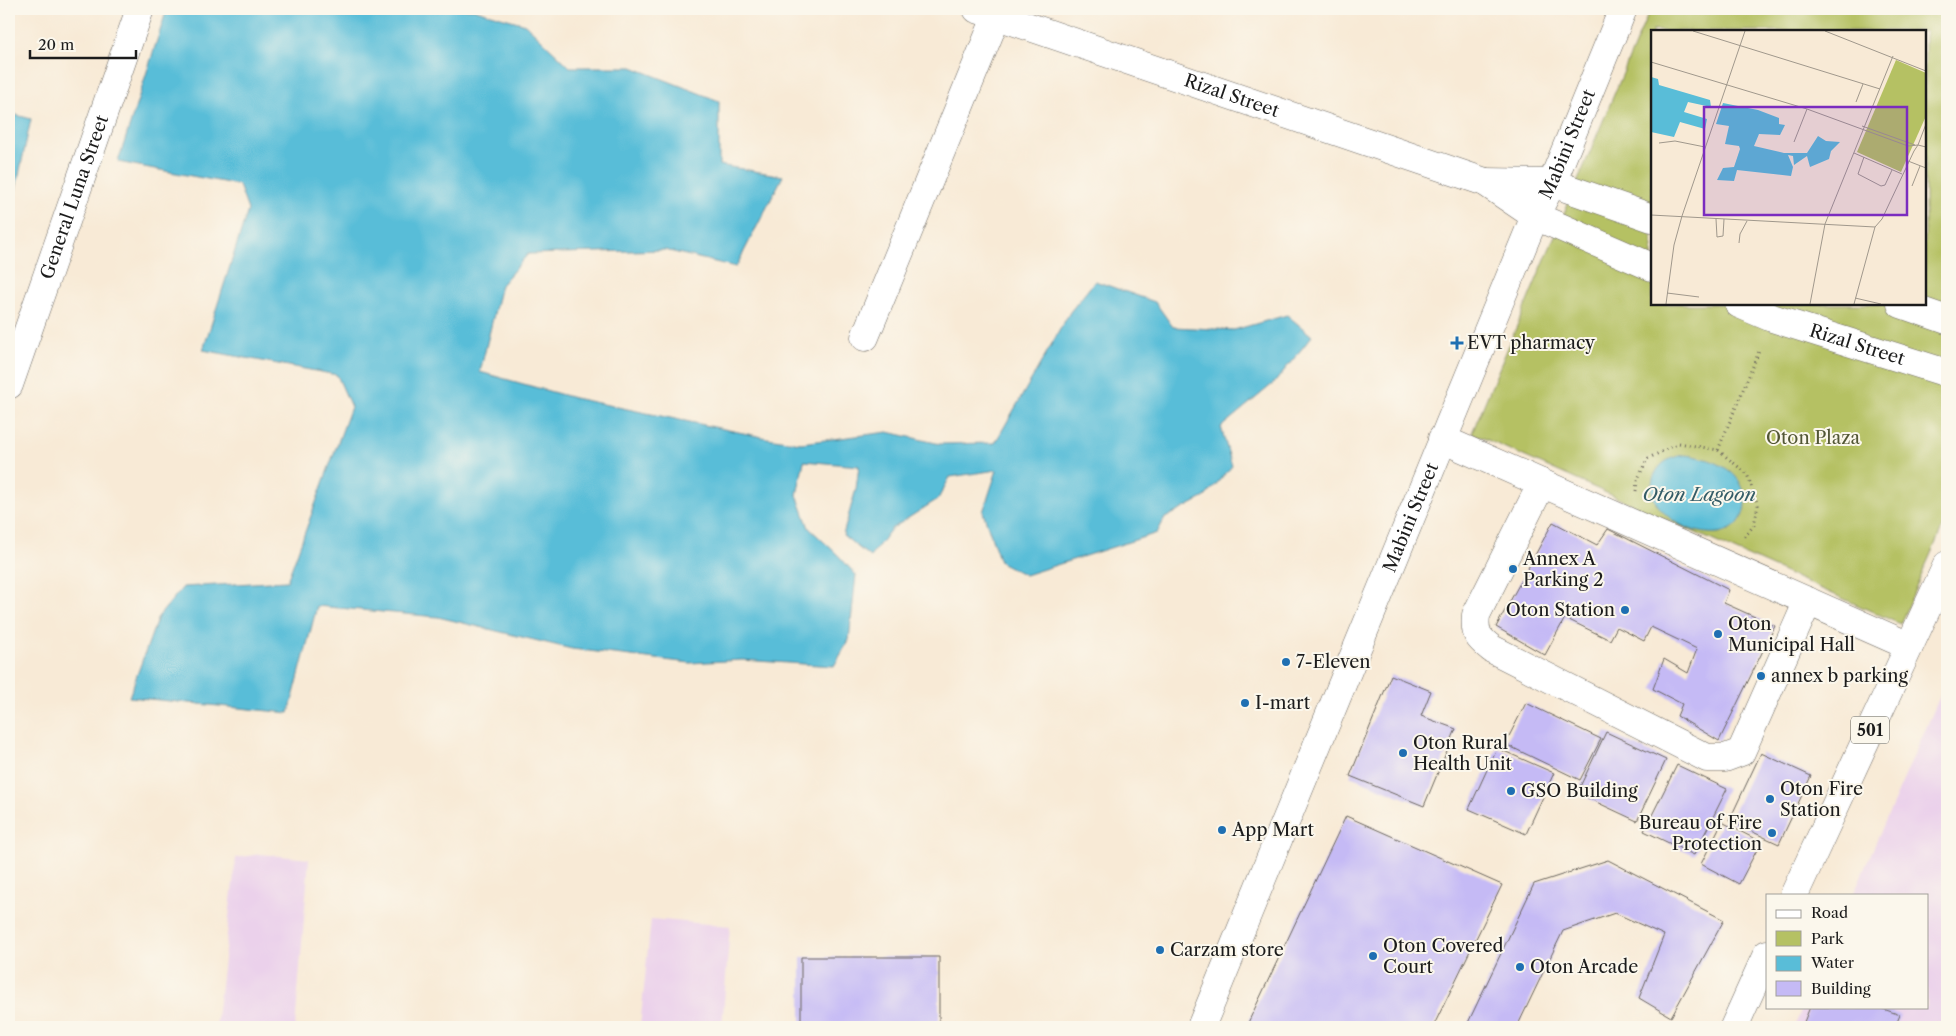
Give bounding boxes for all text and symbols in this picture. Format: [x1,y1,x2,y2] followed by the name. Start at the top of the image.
[30,28,136,60] scale bar
[1651,30,1926,305] inset map
[38,35,74,54] text: 20 m
[1181,69,1282,122] street label: Rizal Street
[1535,86,1600,203] street label: Mabini Street
[36,111,113,282] street label: General Luna Street
[1807,319,1908,370] street label: Rizal Street
[1467,332,1596,354] place label: EVT pharmacy
[1451,337,1463,349] marker: EVT pharmacy
[1766,427,1860,449] park label: Oton Plaza
[1378,459,1443,576] street label: Mabini Street
[1642,483,1756,506] water label: Oton Lagoon
[1522,548,1604,591] place label: Annex A Parking 2
[1507,563,1519,575] marker: Annex A Parking 2
[1506,599,1615,621] place label: Oton Station
[1619,604,1631,616] marker: Oton Station
[1728,613,1855,656] place label: Oton Municipal Hall
[1712,628,1724,640] marker: Oton Municipal Hall
[1296,651,1371,673] place label: 7-Eleven
[1280,656,1292,668] marker: 7-Eleven
[1771,665,1908,687] place label: annex b parking
[1755,670,1767,682] marker: annex b parking
[1255,692,1311,714] place label: I-mart
[1239,697,1251,709] marker: I-mart
[1851,716,1889,744] road number: 501
[1413,732,1513,775] place label: Oton Rural Health Unit
[1397,747,1409,759] marker: Oton Rural Health Unit
[1780,778,1863,821] place label: Oton Fire Station
[1521,780,1638,802] place label: GSO Building
[1505,785,1517,797] marker: GSO Building
[1764,793,1776,805] marker: Oton Fire Station
[1639,812,1762,855] place label: Bureau of Fire Protection
[1231,819,1314,841] place label: App Mart
[1216,824,1228,836] marker: App Mart
[1766,827,1778,839] marker: Bureau of Fire Protection
[1766,894,1928,1008] legend
[1811,903,1848,922] text: Road
[1811,929,1845,948] text: Park
[1383,935,1504,978] place label: Oton Covered Court
[1170,939,1284,961] place label: Carzam store
[1154,944,1166,956] marker: Carzam store
[1367,950,1379,962] marker: Oton Covered Court
[1810,953,1855,972] text: Water
[1530,956,1638,978] place label: Oton Arcade
[1514,961,1526,973] marker: Oton Arcade
[1811,979,1871,998] text: Building

